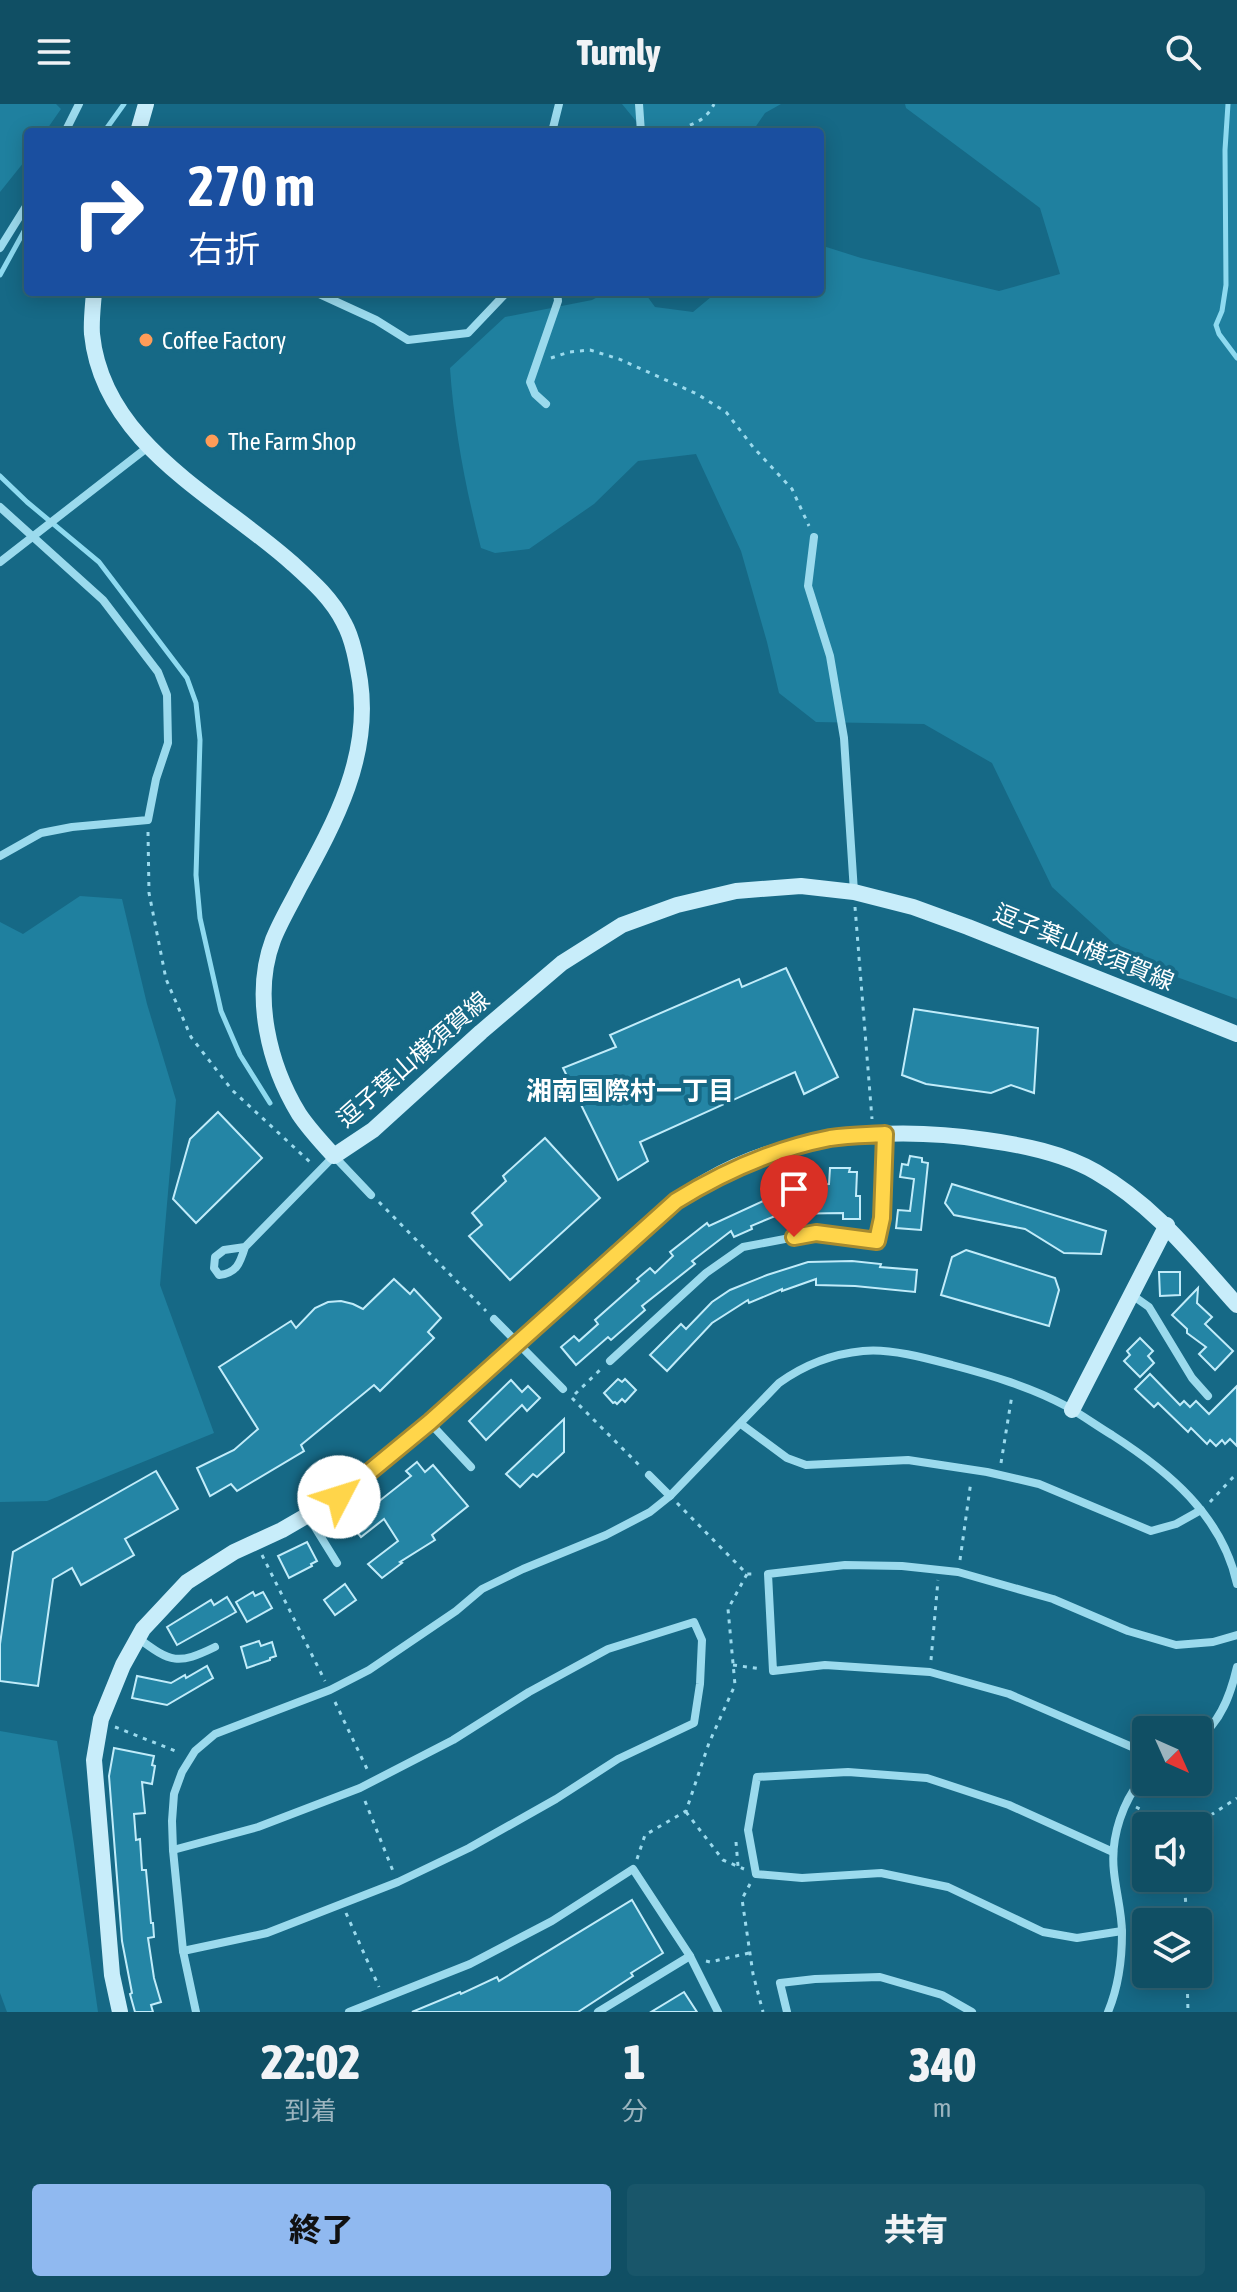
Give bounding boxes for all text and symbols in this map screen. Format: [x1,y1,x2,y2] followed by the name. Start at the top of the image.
[32,30,76,74] icon: menu
[1161,30,1205,74] icon: search
[577,31,660,73] text: Turnly
[188,154,315,218] text: 270 m
[56,160,160,264] icon: right
[188,228,260,270] text: 右折
[162,327,286,354] place label: Coffee Factory
[137,331,155,349] marker: Coffee Factory
[228,428,356,455] place label: The Farm Shop
[203,432,221,450] marker: The Farm Shop
[990,899,1178,995] street label: 逗子葉山横須賀線
[332,986,494,1132] street label: 逗子葉山横須賀線
[526,1076,734,1106] district label: 湘南国際村一丁目
[760,1155,828,1237] pin
[772,1167,816,1211] icon: arrive
[297,1455,381,1539] position arrow
[1132,1716,1212,1796] north arrow
[1132,1716,1212,1988] map controls
[1132,1812,1212,1892] button: sound
[1132,1908,1212,1988] button: layers
[261,2034,361,2089] text: 22:02
[623,2034,646,2089] text: 1
[908,2037,976,2092] text: 340
[933,2093,952,2123] text: m
[285,2096,337,2126] text: 到着
[622,2096,648,2126] text: 分
[32,2184,611,2276] button: 終了
[627,2184,1205,2276] button: 共有

